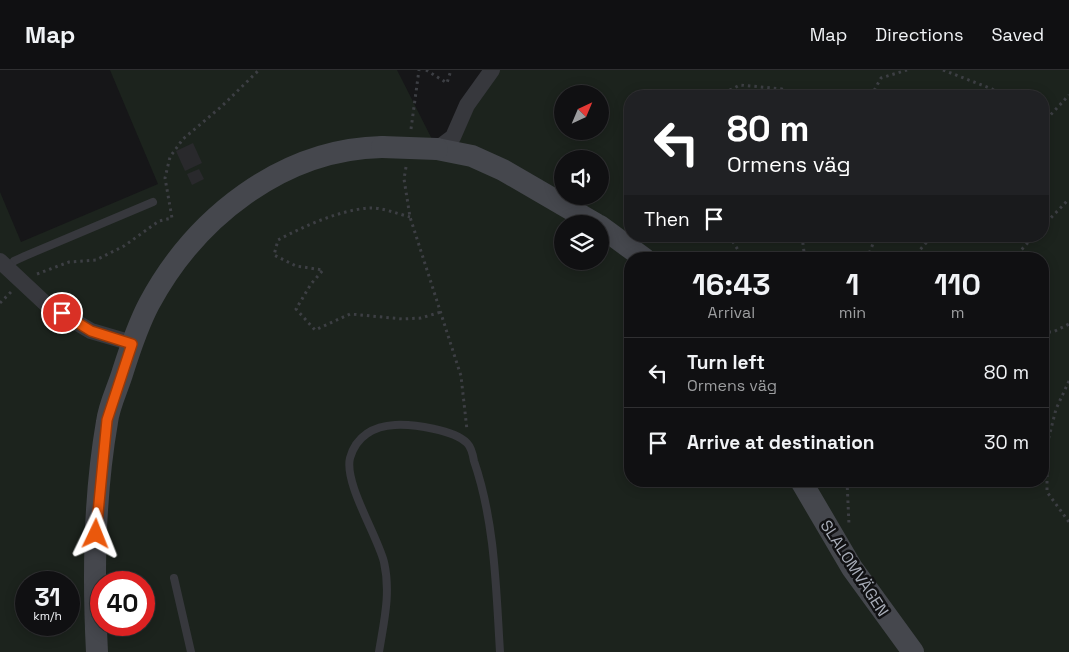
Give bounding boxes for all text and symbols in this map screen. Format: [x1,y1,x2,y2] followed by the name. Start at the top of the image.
[25,19,75,50] text: Map
[810,23,847,46] text: Map
[875,23,964,46] text: Directions
[992,23,1044,46] text: Saved
[554,85,609,140] north arrow
[554,85,609,270] map controls
[727,107,809,151] text: 80 m
[644,110,709,175] icon: left
[554,150,609,205] button: sound
[727,150,851,178] text: Ormens väg
[700,205,728,233] icon: arrive
[644,207,690,232] text: Then
[554,215,609,270] button: layers
[692,265,771,304] text: 16:43
[846,265,859,304] text: 1
[934,265,981,304] text: 110
[41,292,83,334] pin
[48,299,76,327] icon: arrive
[708,302,755,323] text: Arrival
[839,302,866,323] text: min
[951,302,964,323] text: m
[687,350,765,375] text: Turn left
[644,359,672,387] icon: left
[984,360,1029,385] text: 80 m
[687,375,777,396] text: Ormens väg
[644,429,672,457] icon: arrive
[687,430,875,455] text: Arrive at destination
[984,430,1029,455] text: 30 m
[69,507,121,559] position arrow
[816,516,894,620] street label: SLALOMVÄGEN
[90,571,155,636] speed limit sign: 40
[34,581,61,613] text: 31
[33,608,62,624] text: km/h

